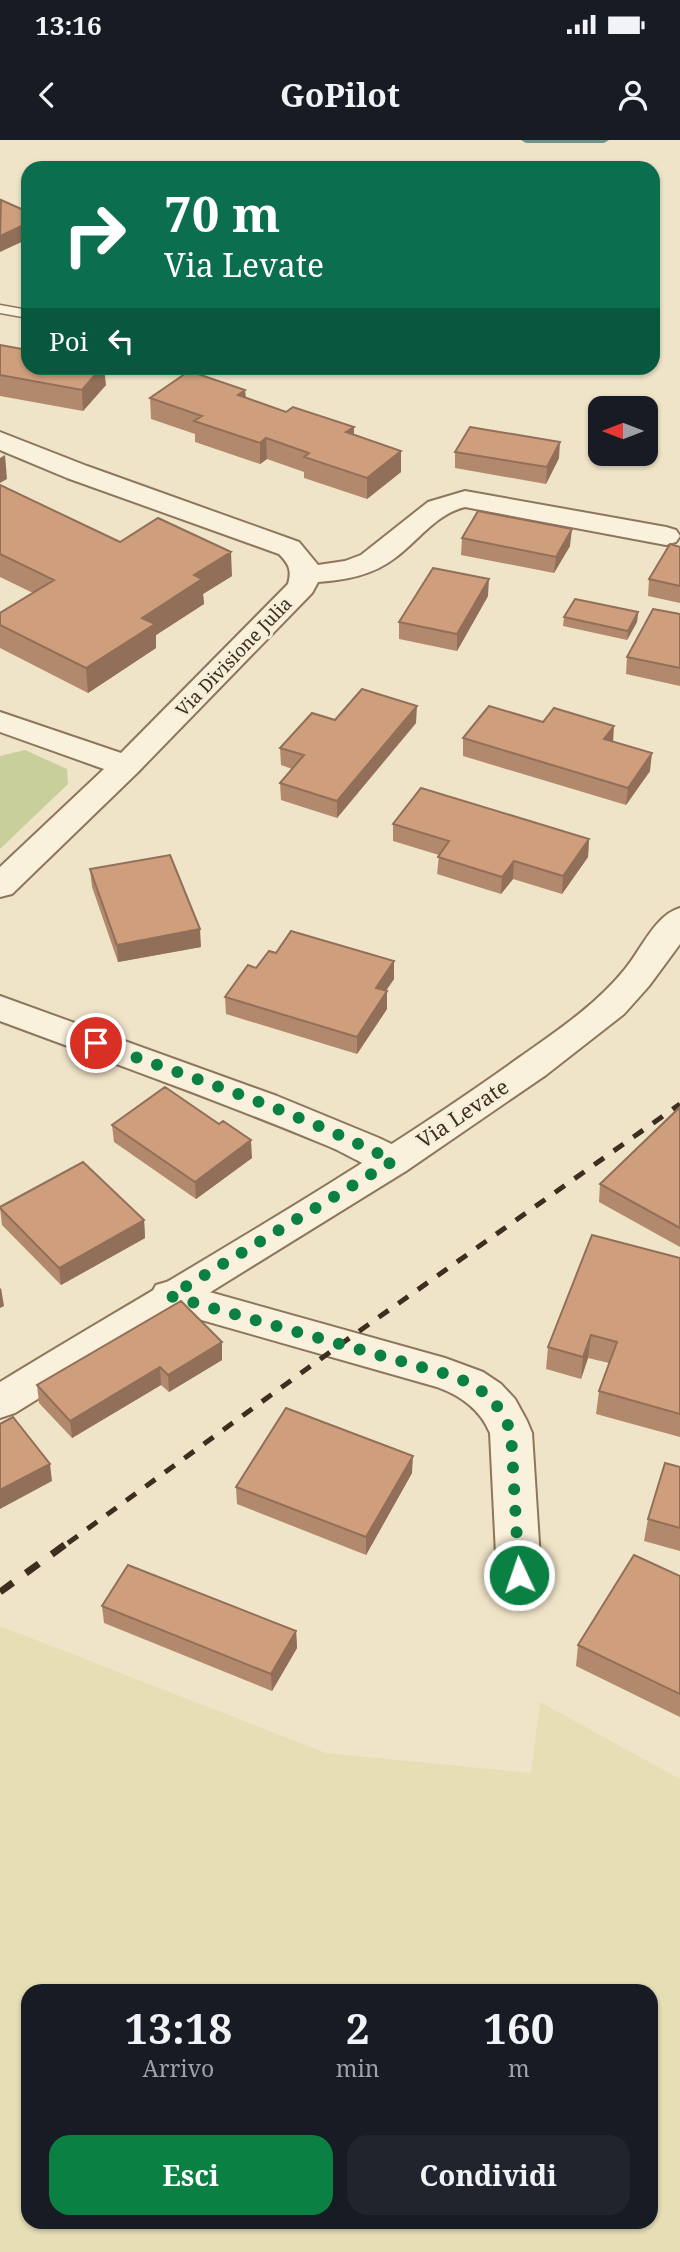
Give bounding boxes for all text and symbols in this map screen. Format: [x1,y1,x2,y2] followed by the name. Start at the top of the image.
[35,7,102,43] text: 13:16
[280,73,400,116] text: GoPilot
[28,76,66,114] icon: back
[614,76,652,114] icon: person
[164,180,280,246] text: 70 m
[49,189,140,280] icon: right
[164,243,324,286] text: Via Levate
[102,322,140,360] icon: left
[49,323,88,359] text: Poi
[588,396,658,466] north arrow
[588,396,658,466] map controls
[170,591,297,721] street label: Via Divisione Julia
[66,1013,126,1073] pin
[77,1024,115,1062] icon: arrive
[411,1072,514,1154] street label: Via Levate
[482,1538,556,1612] position arrow
[125,1999,232,2056] text: 13:18
[346,1999,370,2056] text: 2
[483,1999,554,2056] text: 160
[142,2052,214,2084] text: Arrivo
[336,2052,380,2084] text: min
[508,2052,530,2084] text: m
[49,2135,333,2215] button: Esci
[347,2135,630,2215] button: Condividi

